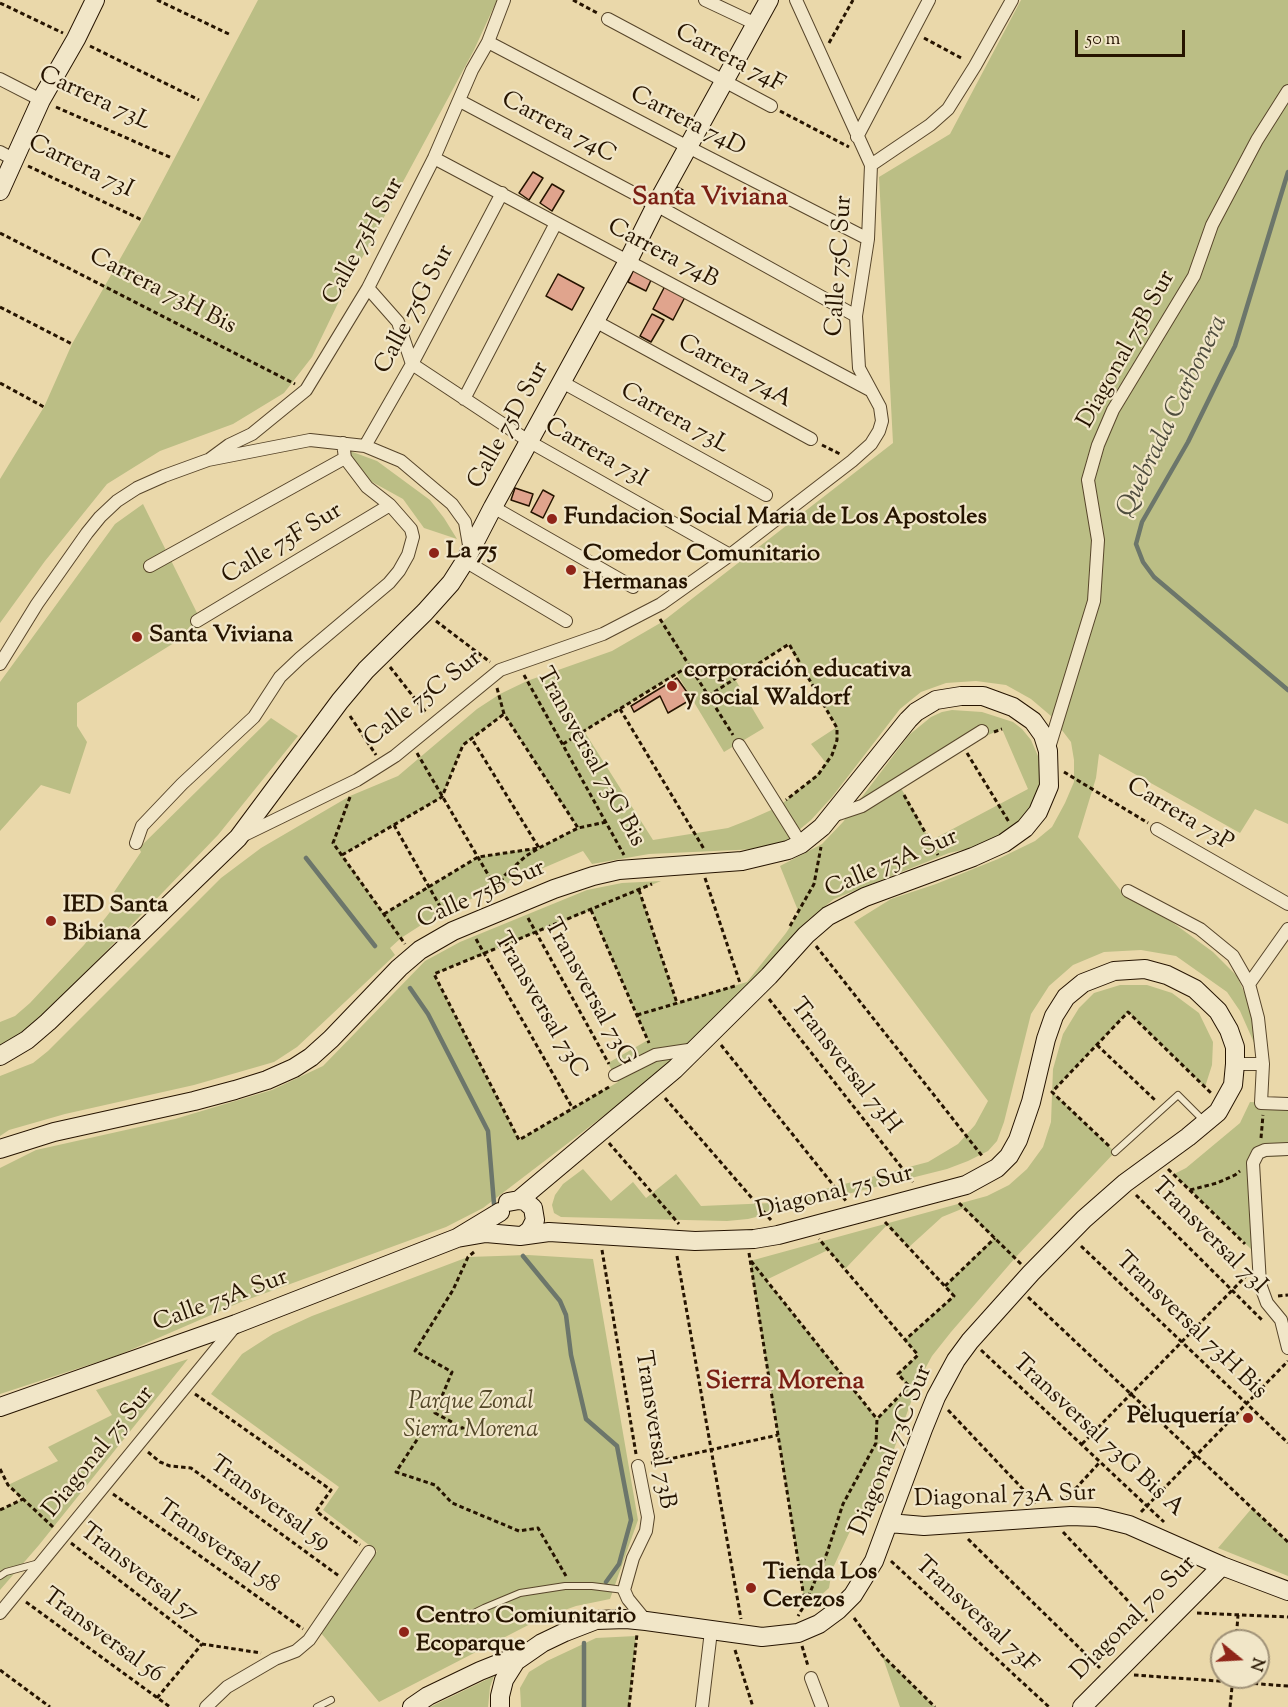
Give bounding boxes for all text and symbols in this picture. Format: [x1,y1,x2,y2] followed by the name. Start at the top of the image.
[1078,18,1188,56] scale bar
[669,19,789,101] street label: Carrera 74F
[1086,27,1120,53] text: 50 m
[33,62,155,138] street label: Carrera 73L
[625,82,749,164] street label: Carrera 74D
[496,87,620,171] street label: Carrera 74C
[23,130,137,206] street label: Carrera 73I
[318,173,412,311] street label: Calle 75H Sur
[632,184,788,216] district label: Santa Viviana
[822,194,860,338] street label: Calle 75C Sur
[602,214,722,296] street label: Carrera 74B
[370,241,462,379] street label: Calle 75G Sur
[84,244,240,342] street label: Carrera 73H Bis
[1073,266,1183,434] street label: Diagonal 75B Sur
[1112,311,1236,523] water label: Quebrada Carbonera
[672,330,796,416] street label: Carrera 74A
[463,357,557,495] street label: Calle 75D Sur
[614,378,734,462] street label: Carrera 73L
[539,413,651,495] street label: Carrera 73I
[218,498,348,592] street label: Calle 75F Sur
[564,505,987,533] place label: Fundacion Social Maria de Los Apostoles
[545,512,559,526] marker: Fundacion Social Maria de Los Apostoles
[446,539,497,567] place label: La 75
[583,542,820,598] place label: Comedor Comunitario Hermanas
[427,546,441,560] marker: La 75
[564,563,578,577] marker: Comedor Comunitario Hermanas
[149,623,293,651] place label: Santa Viviana
[130,630,144,644] marker: Santa Viviana
[359,645,489,755] street label: Calle 75C Sur
[684,658,912,714] place label: corporación educativa y social Waldorf
[528,663,650,853] street label: Transversal 73G Bis
[665,679,679,693] marker: corporación educativa y social Waldorf
[1120,773,1238,859] street label: Carrera 73P
[821,824,963,906] street label: Calle 75A Sur
[414,855,550,937] street label: Calle 75B Sur
[63,893,168,949] place label: IED Santa Bibiana
[44,914,58,928] marker: IED Santa Bibiana
[536,914,640,1072] street label: Transversal 73G
[486,928,592,1084] street label: Transversal 73C
[782,994,906,1140] street label: Transversal 73H
[754,1161,916,1227] street label: Diagonal 75 Sur
[1144,1173,1272,1301] street label: Transversal 73I
[1108,1247,1272,1407] street label: Transversal 73H Bis
[150,1264,292,1340] street label: Calle 75A Sur
[626,1349,680,1511] street label: Transversal 73B
[1005,1350,1189,1524] street label: Transversal 73G Bis A
[846,1361,940,1541] street label: Diagonal 73C Sur
[706,1368,864,1400] district label: Sierra Morena
[38,1381,162,1525] street label: Diagonal 75 Sur
[404,1390,538,1446] park label: Parque Zonal Sierra Morena
[1127,1404,1236,1432] place label: Peluquería
[1241,1411,1255,1425] marker: Peluquería
[203,1451,335,1559] street label: Transversal 59
[914,1480,1096,1516] street label: Diagonal 73A Sur
[150,1495,284,1601] street label: Transversal 58
[73,1519,203,1629] street label: Transversal 57
[1067,1551,1203,1687] street label: Diagonal 70 Sur
[907,1552,1043,1680] street label: Transversal 73F
[763,1560,877,1616] place label: Tienda Los Cerezos
[744,1581,758,1595] marker: Tienda Los Cerezos
[36,1583,168,1691] street label: Transversal 56
[416,1604,636,1660] place label: Centro Comiunitario Ecoparque
[397,1625,411,1639] marker: Centro Comiunitario Ecoparque
[1210,1629,1270,1689] north arrow
[1243,1654,1269,1674] text: N

